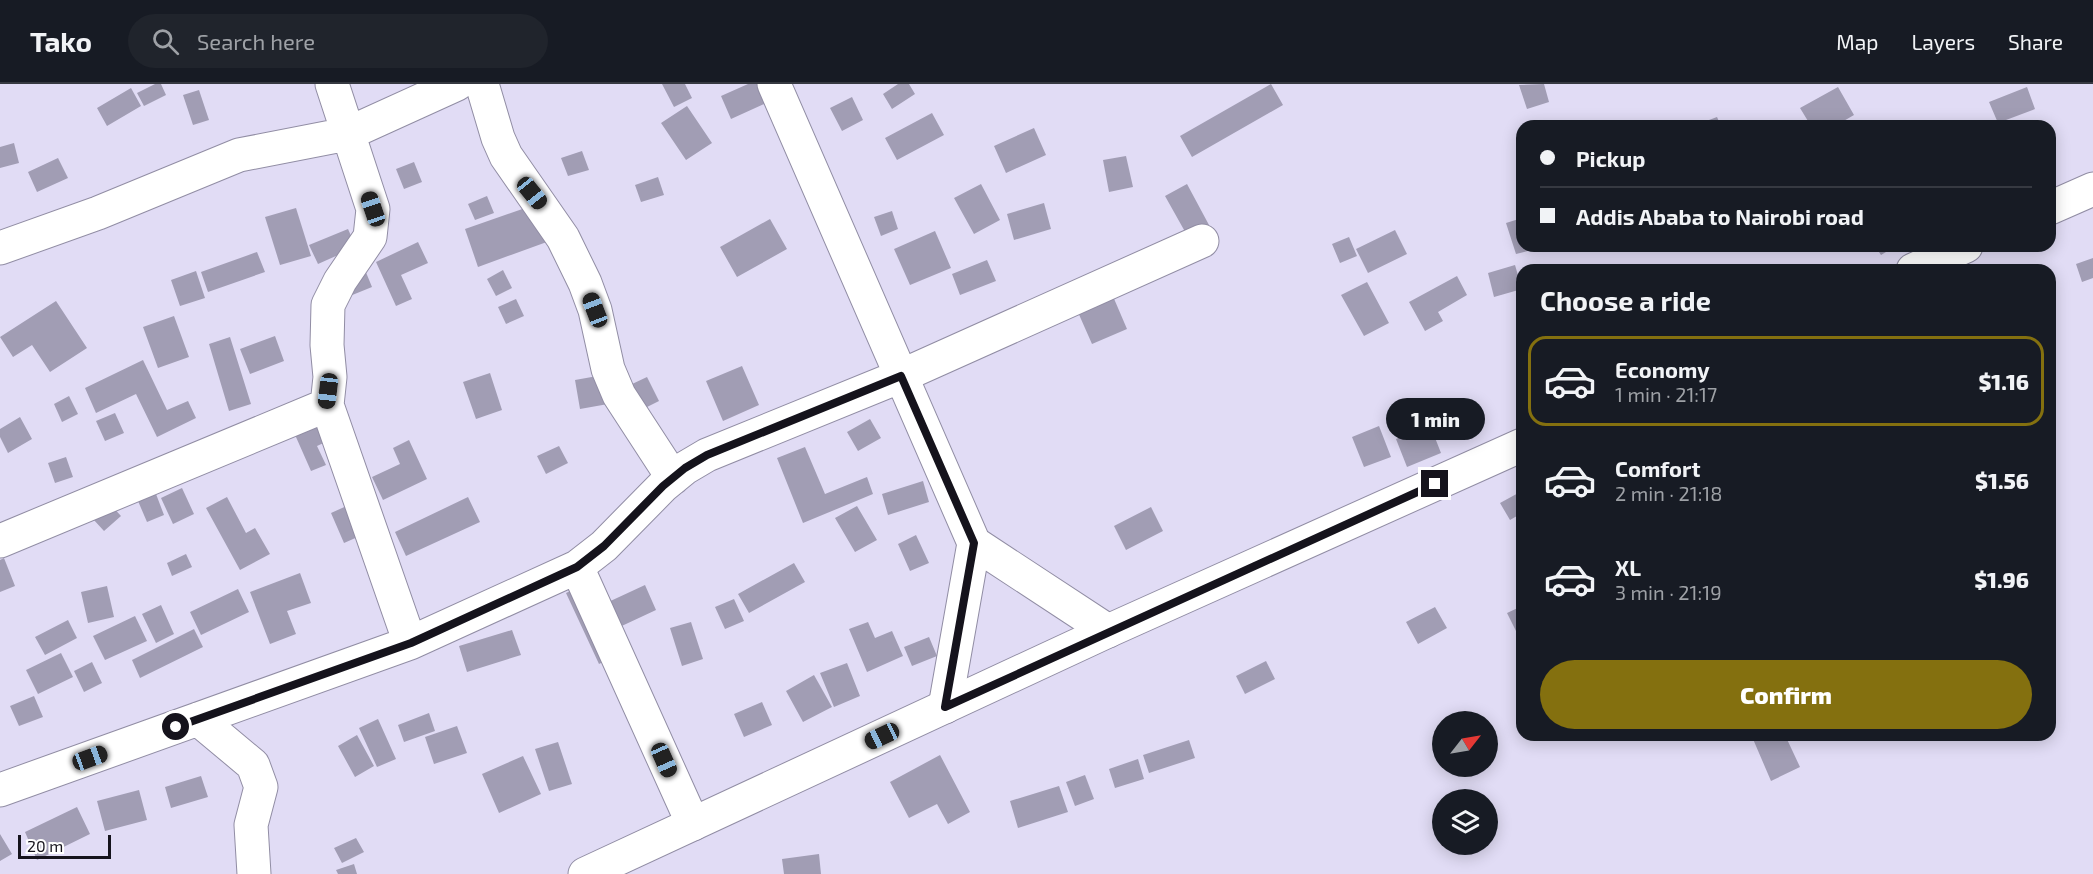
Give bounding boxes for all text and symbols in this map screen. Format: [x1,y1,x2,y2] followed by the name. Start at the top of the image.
[128,14,548,68] search box
[30,24,92,58] text: Tako
[149,25,182,58] icon: search
[197,28,315,54] text: Search here
[1836,29,1878,54] text: Map
[1911,29,1975,54] text: Layers
[2008,29,2063,54] text: Share
[1576,145,1645,171] text: Pickup
[514,173,550,213] car
[359,189,387,229] car
[1576,203,1864,229] text: Addis Ababa to Nairobi road
[1540,284,1711,316] text: Choose a ride
[580,290,610,330] car
[1543,354,1597,408] icon: car
[1615,356,1710,382] text: Economy
[1978,368,2029,394] text: $1.16
[317,372,339,410] car
[1615,382,1717,406] text: 1 min · 21:17
[1386,397,1484,439] callout: 1 min
[1411,407,1460,431] text: 1 min
[1543,453,1597,507] icon: car
[1615,455,1700,481] text: Comfort
[1975,467,2029,493] text: $1.56
[1421,470,1448,497] route end
[1615,481,1722,505] text: 2 min · 21:18
[1543,552,1597,606] icon: car
[1615,554,1641,580] text: XL
[1974,566,2029,592] text: $1.96
[1615,580,1722,604] text: 3 min · 21:19
[1540,660,2032,729] button: Confirm
[1432,711,1498,777] north arrow
[1432,711,1498,855] map controls
[162,713,189,740] route start
[862,720,902,752] car
[648,740,680,780] car
[70,743,110,773] car
[1432,789,1498,855] button: layers
[18,832,111,860] scale bar
[27,836,63,855] text: 20 m

